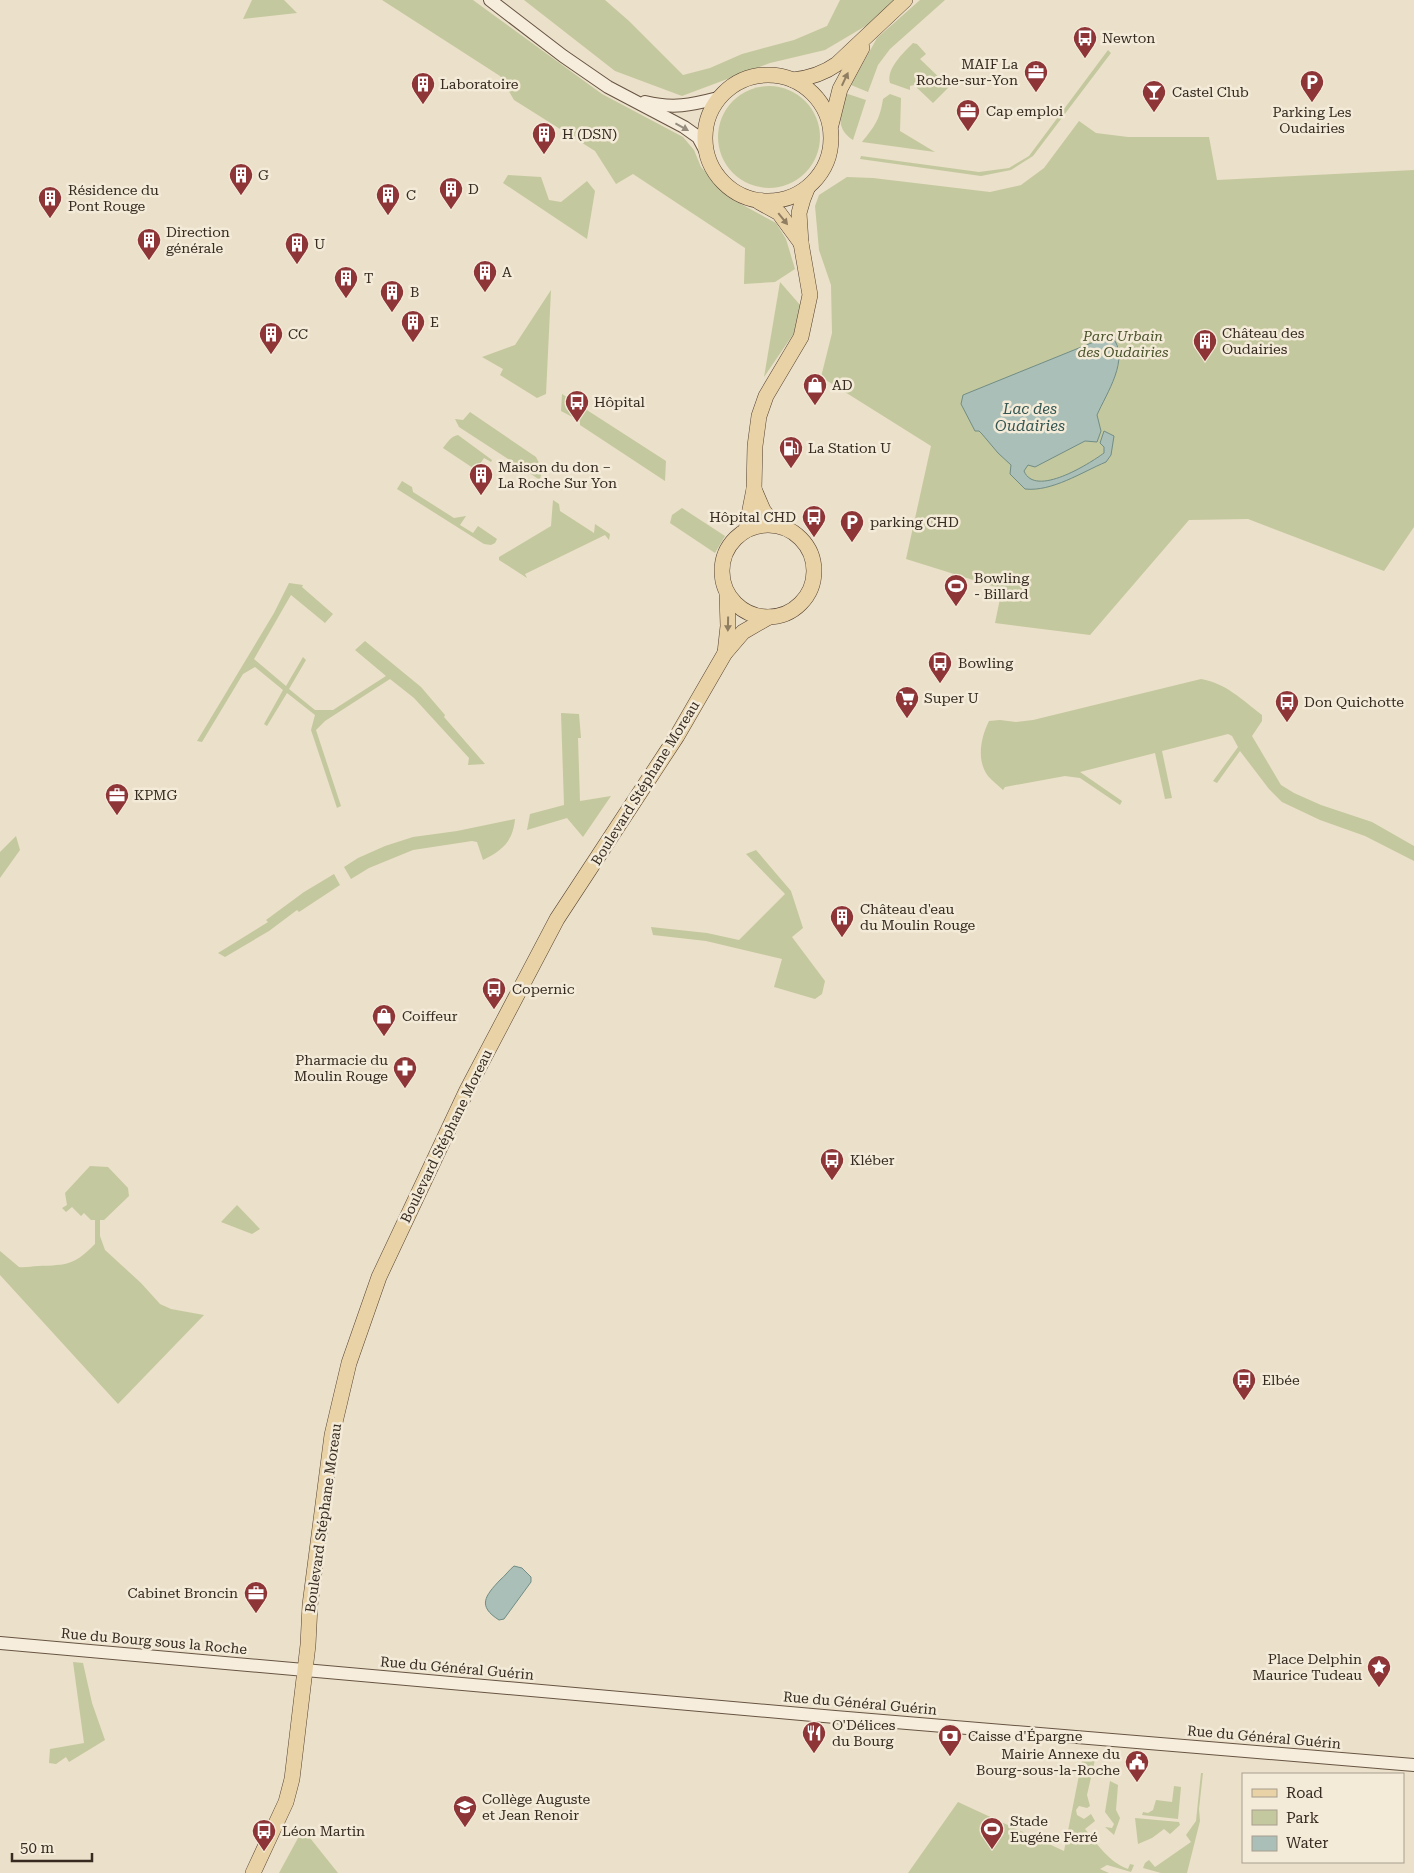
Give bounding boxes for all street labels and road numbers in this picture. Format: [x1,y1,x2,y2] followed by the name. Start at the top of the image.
[588,698,703,868] street label: Boulevard Stéphane Moreau
[397,1046,495,1225] street label: Boulevard Stéphane Moreau
[302,1422,344,1614] street label: Boulevard Stéphane Moreau
[60,1625,248,1657] street label: Rue du Bourg sous la Roche
[379,1653,535,1683] street label: Rue du Général Guérin
[782,1688,938,1718] street label: Rue du Général Guérin
[1186,1722,1342,1752] street label: Rue du Général Guérin

